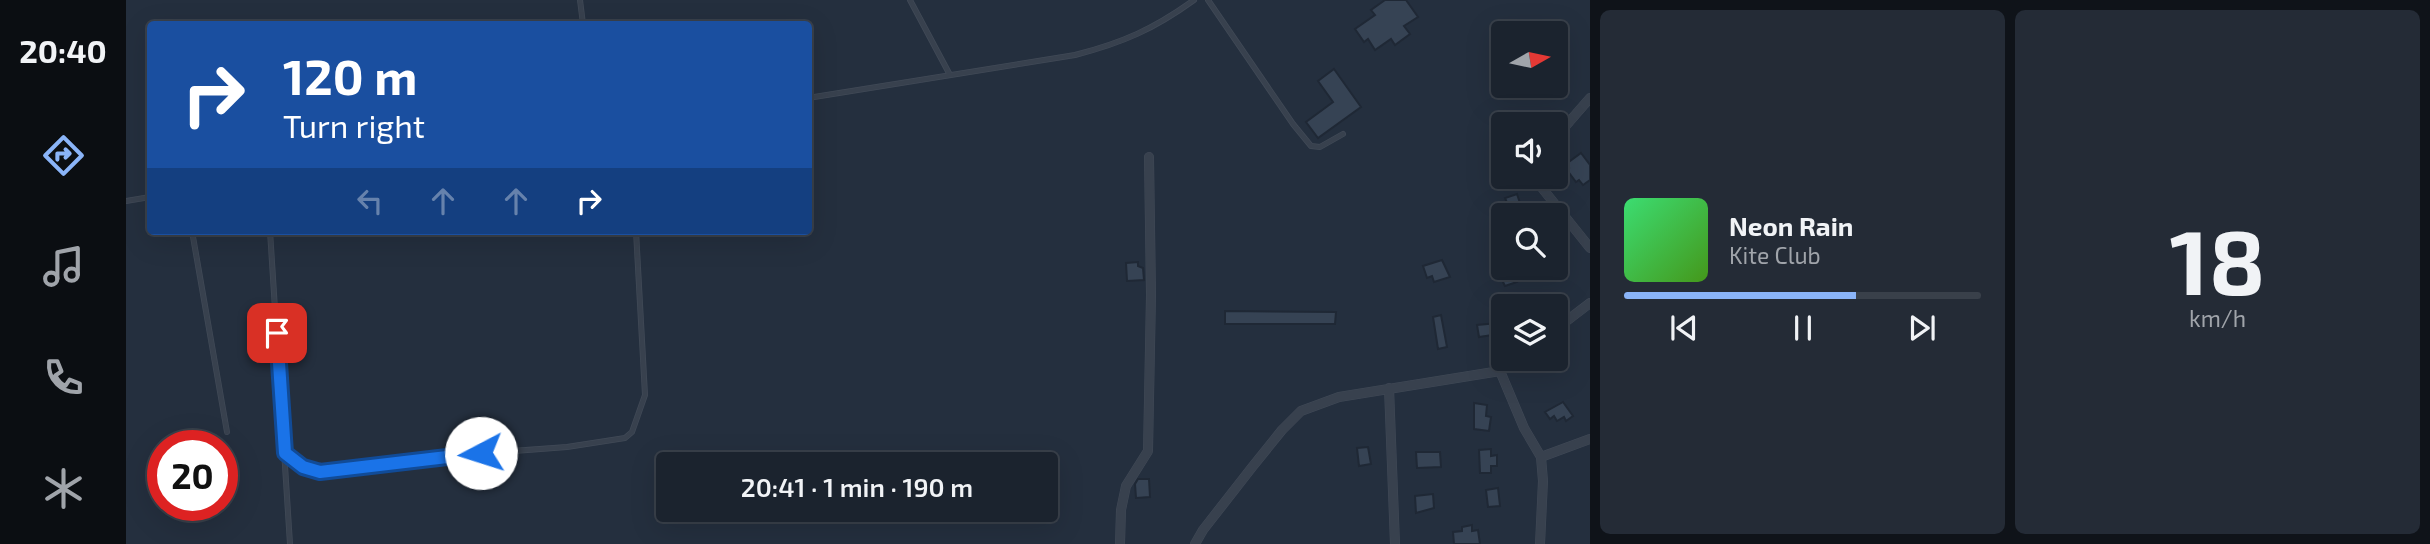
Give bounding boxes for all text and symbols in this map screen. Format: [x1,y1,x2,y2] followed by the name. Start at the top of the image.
[1491,21,1568,98] north arrow
[1491,21,1568,371] map controls
[19,31,107,69] text: 20:40
[283,46,417,105] text: 120 m
[168,49,259,140] icon: right
[283,106,425,144] text: Turn right
[1491,112,1568,189] button: sound
[39,131,88,180] icon: directions
[351,182,389,220] icon: left
[424,182,462,220] icon: ahead
[497,182,535,220] icon: ahead
[570,182,608,220] icon: right
[1491,203,1568,280] button: search
[2169,204,2266,313] text: 18
[1729,210,1853,241] text: Neon Rain
[1729,241,1821,269] text: Kite Club
[39,242,88,291] icon: music
[1491,294,1568,371] button: layers
[247,303,307,363] pin
[2189,304,2246,332] text: km/h
[1665,309,1703,347] icon: previous
[1784,309,1822,347] icon: pause
[1903,309,1941,347] icon: next
[258,314,296,352] icon: arrive
[39,353,88,402] icon: phone
[444,416,518,490] position arrow
[147,430,238,521] speed limit sign: 20
[39,464,88,513] icon: climate
[741,471,973,502] text: 20:41 · 1 min · 190 m

